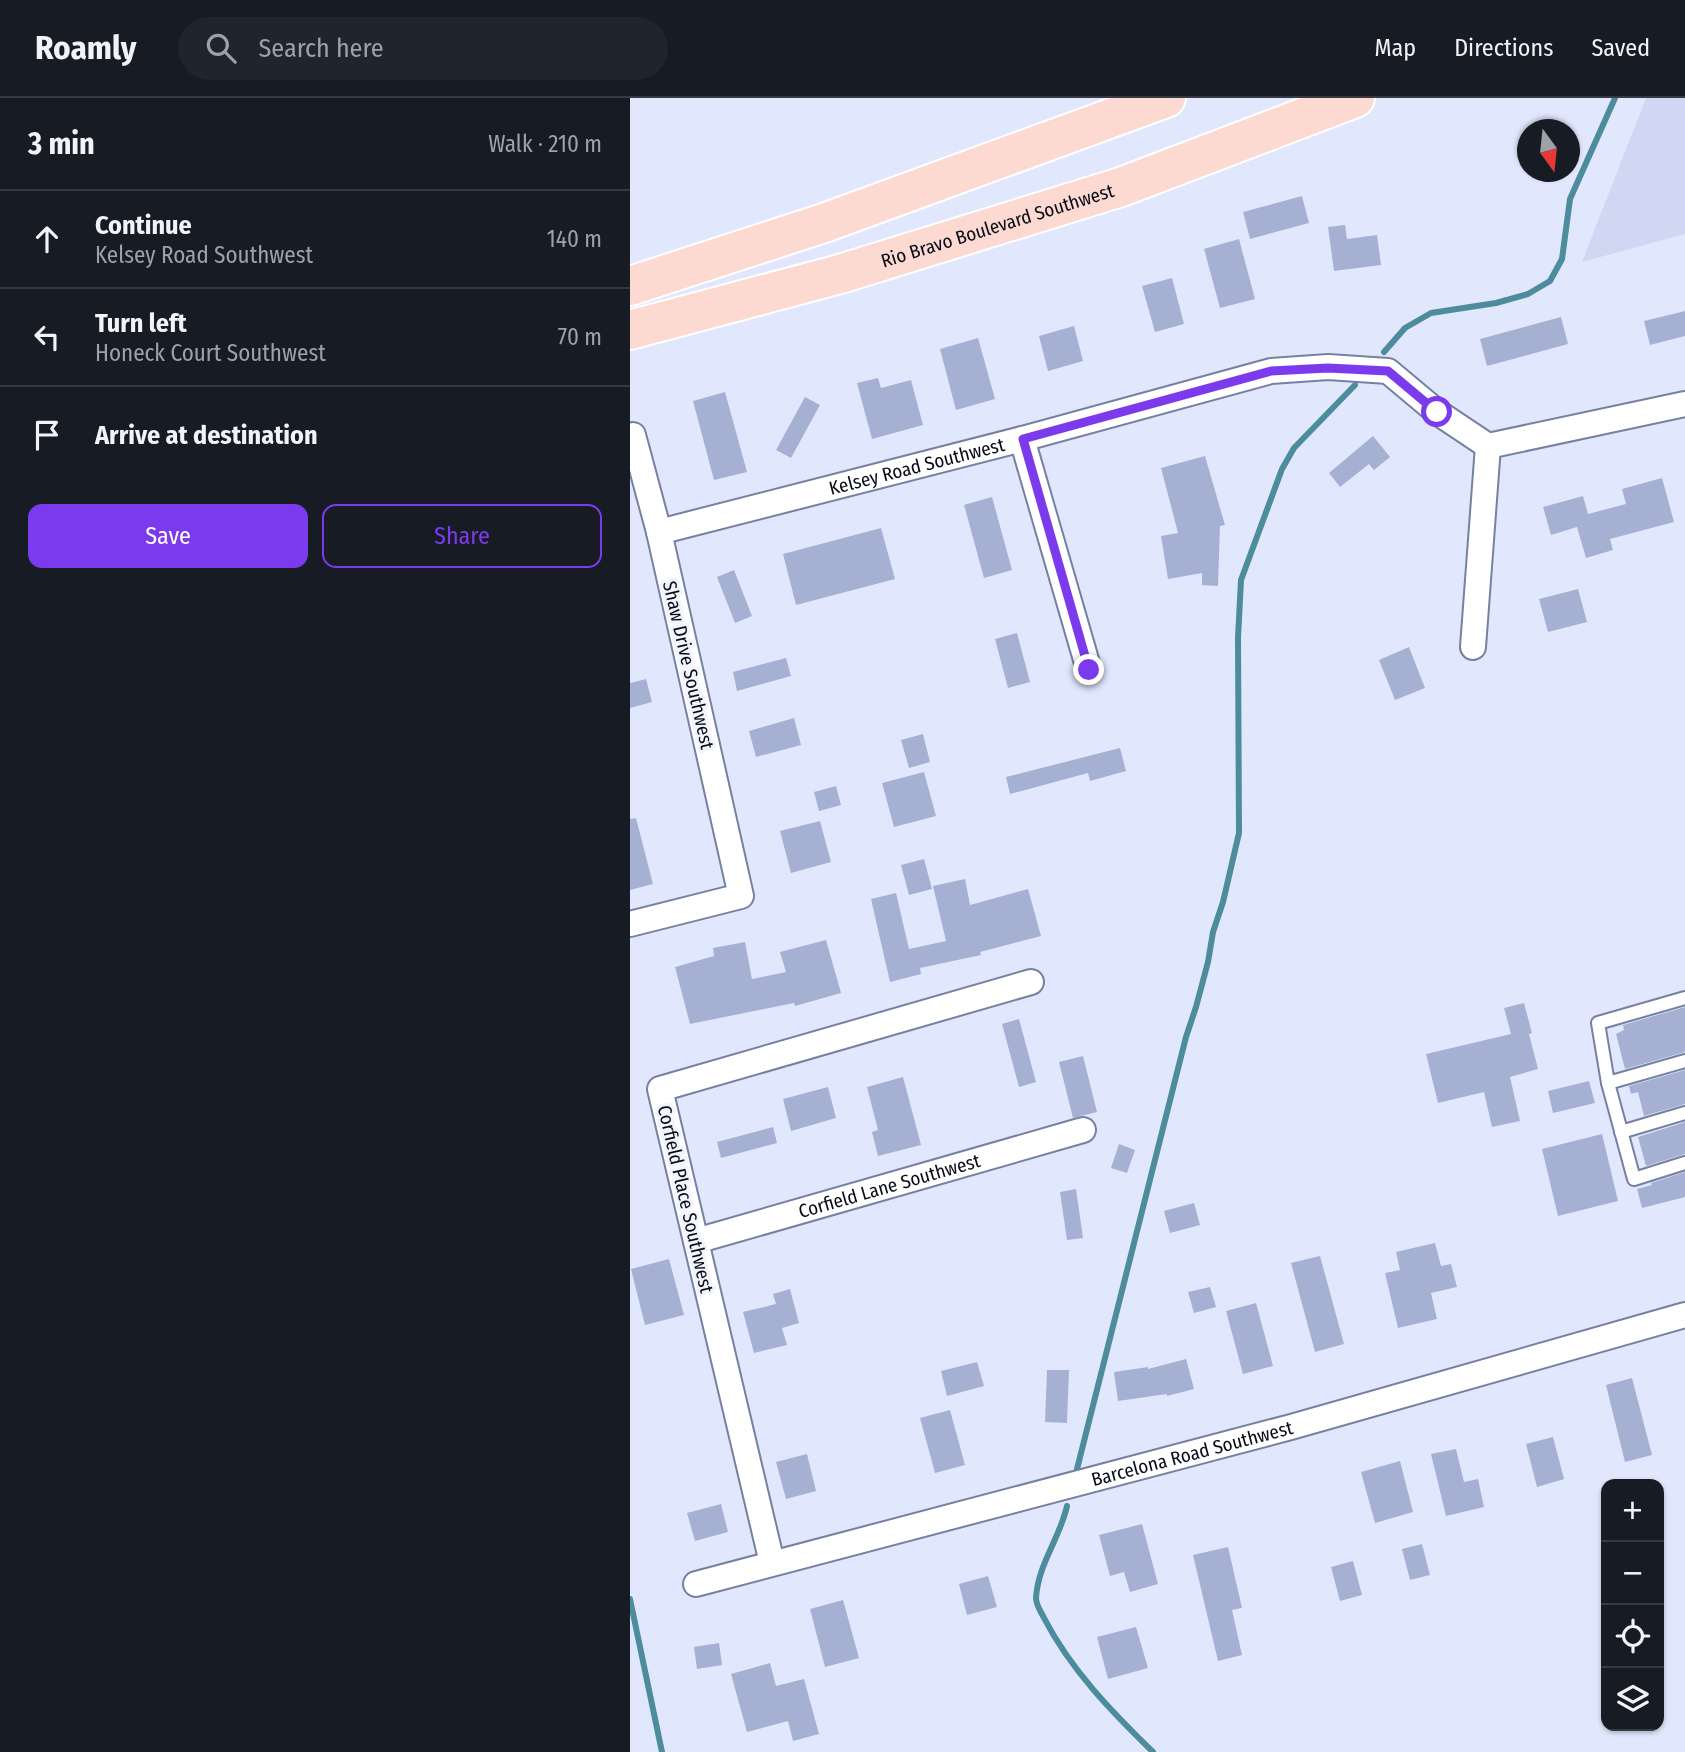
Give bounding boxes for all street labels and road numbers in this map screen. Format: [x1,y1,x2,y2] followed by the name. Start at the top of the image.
[878,179,1117,273] street label: Rio Bravo Boulevard Southwest
[827,433,1008,500] street label: Kelsey Road Southwest
[658,579,719,752] street label: Shaw Drive Southwest
[653,1103,719,1296] street label: Corfield Place Southwest
[796,1149,984,1223] street label: Corfield Lane Southwest
[1089,1416,1296,1491] street label: Barcelona Road Southwest

